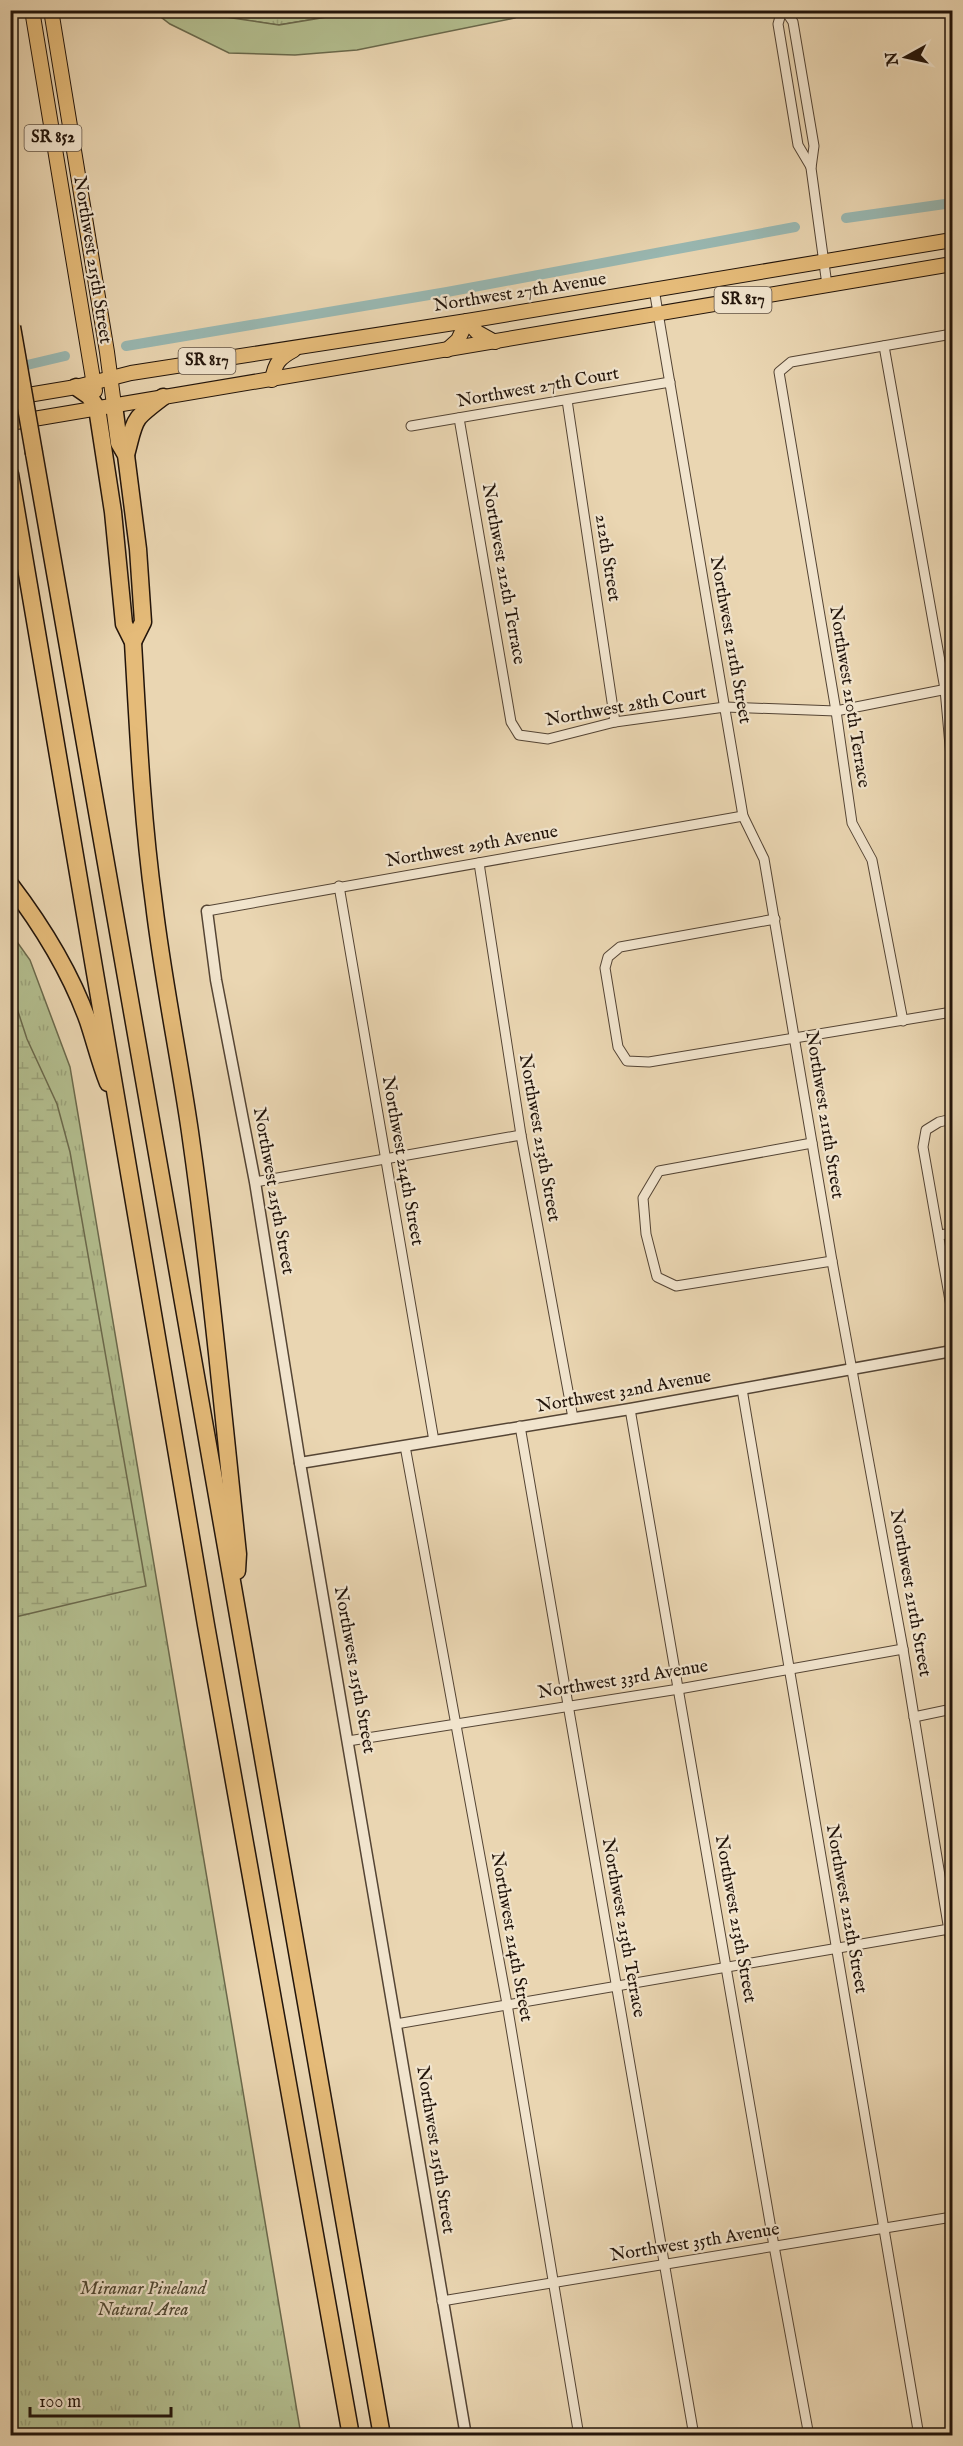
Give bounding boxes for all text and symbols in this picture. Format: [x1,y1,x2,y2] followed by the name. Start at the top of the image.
[876,27,936,87] north arrow
[882,50,904,68] text: N
[25,125,82,151] road number: SR 852
[67,175,117,345] street label: Northwest 215th Street
[432,268,608,318] street label: Northwest 27th Avenue
[714,287,771,313] road number: SR 817
[178,348,236,374] road number: SR 817
[455,362,621,414] street label: Northwest 27th Court
[476,482,530,666] street label: Northwest 212th Terrace
[589,513,625,603] street label: 212th Street
[704,555,756,725] street label: Northwest 211th Street
[823,605,875,789] street label: Northwest 210th Terrace
[544,682,708,732] street label: Northwest 28th Court
[384,821,560,873] street label: Northwest 29th Avenue
[799,1029,849,1201] street label: Northwest 211th Street
[513,1053,565,1223] street label: Northwest 213th Street
[376,1074,428,1248] street label: Northwest 214th Street
[247,1106,299,1276] street label: Northwest 215th Street
[535,1365,713,1419] street label: Northwest 32nd Avenue
[884,1508,936,1678] street label: Northwest 211th Street
[328,1585,380,1755] street label: Northwest 215th Street
[536,1655,710,1705] street label: Northwest 33rd Avenue
[820,1823,872,1995] street label: Northwest 212th Street
[709,1834,761,2004] street label: Northwest 213th Street
[596,1837,650,2019] street label: Northwest 213th Terrace
[485,1850,537,2024] street label: Northwest 214th Street
[410,2065,460,2235] street label: Northwest 215th Street
[609,2218,781,2268] street label: Northwest 35th Avenue
[80,2278,208,2322] park label: Miramar Pineland Natural Area
[30,2380,171,2418] scale bar
[39,2391,81,2414] text: 100 m

